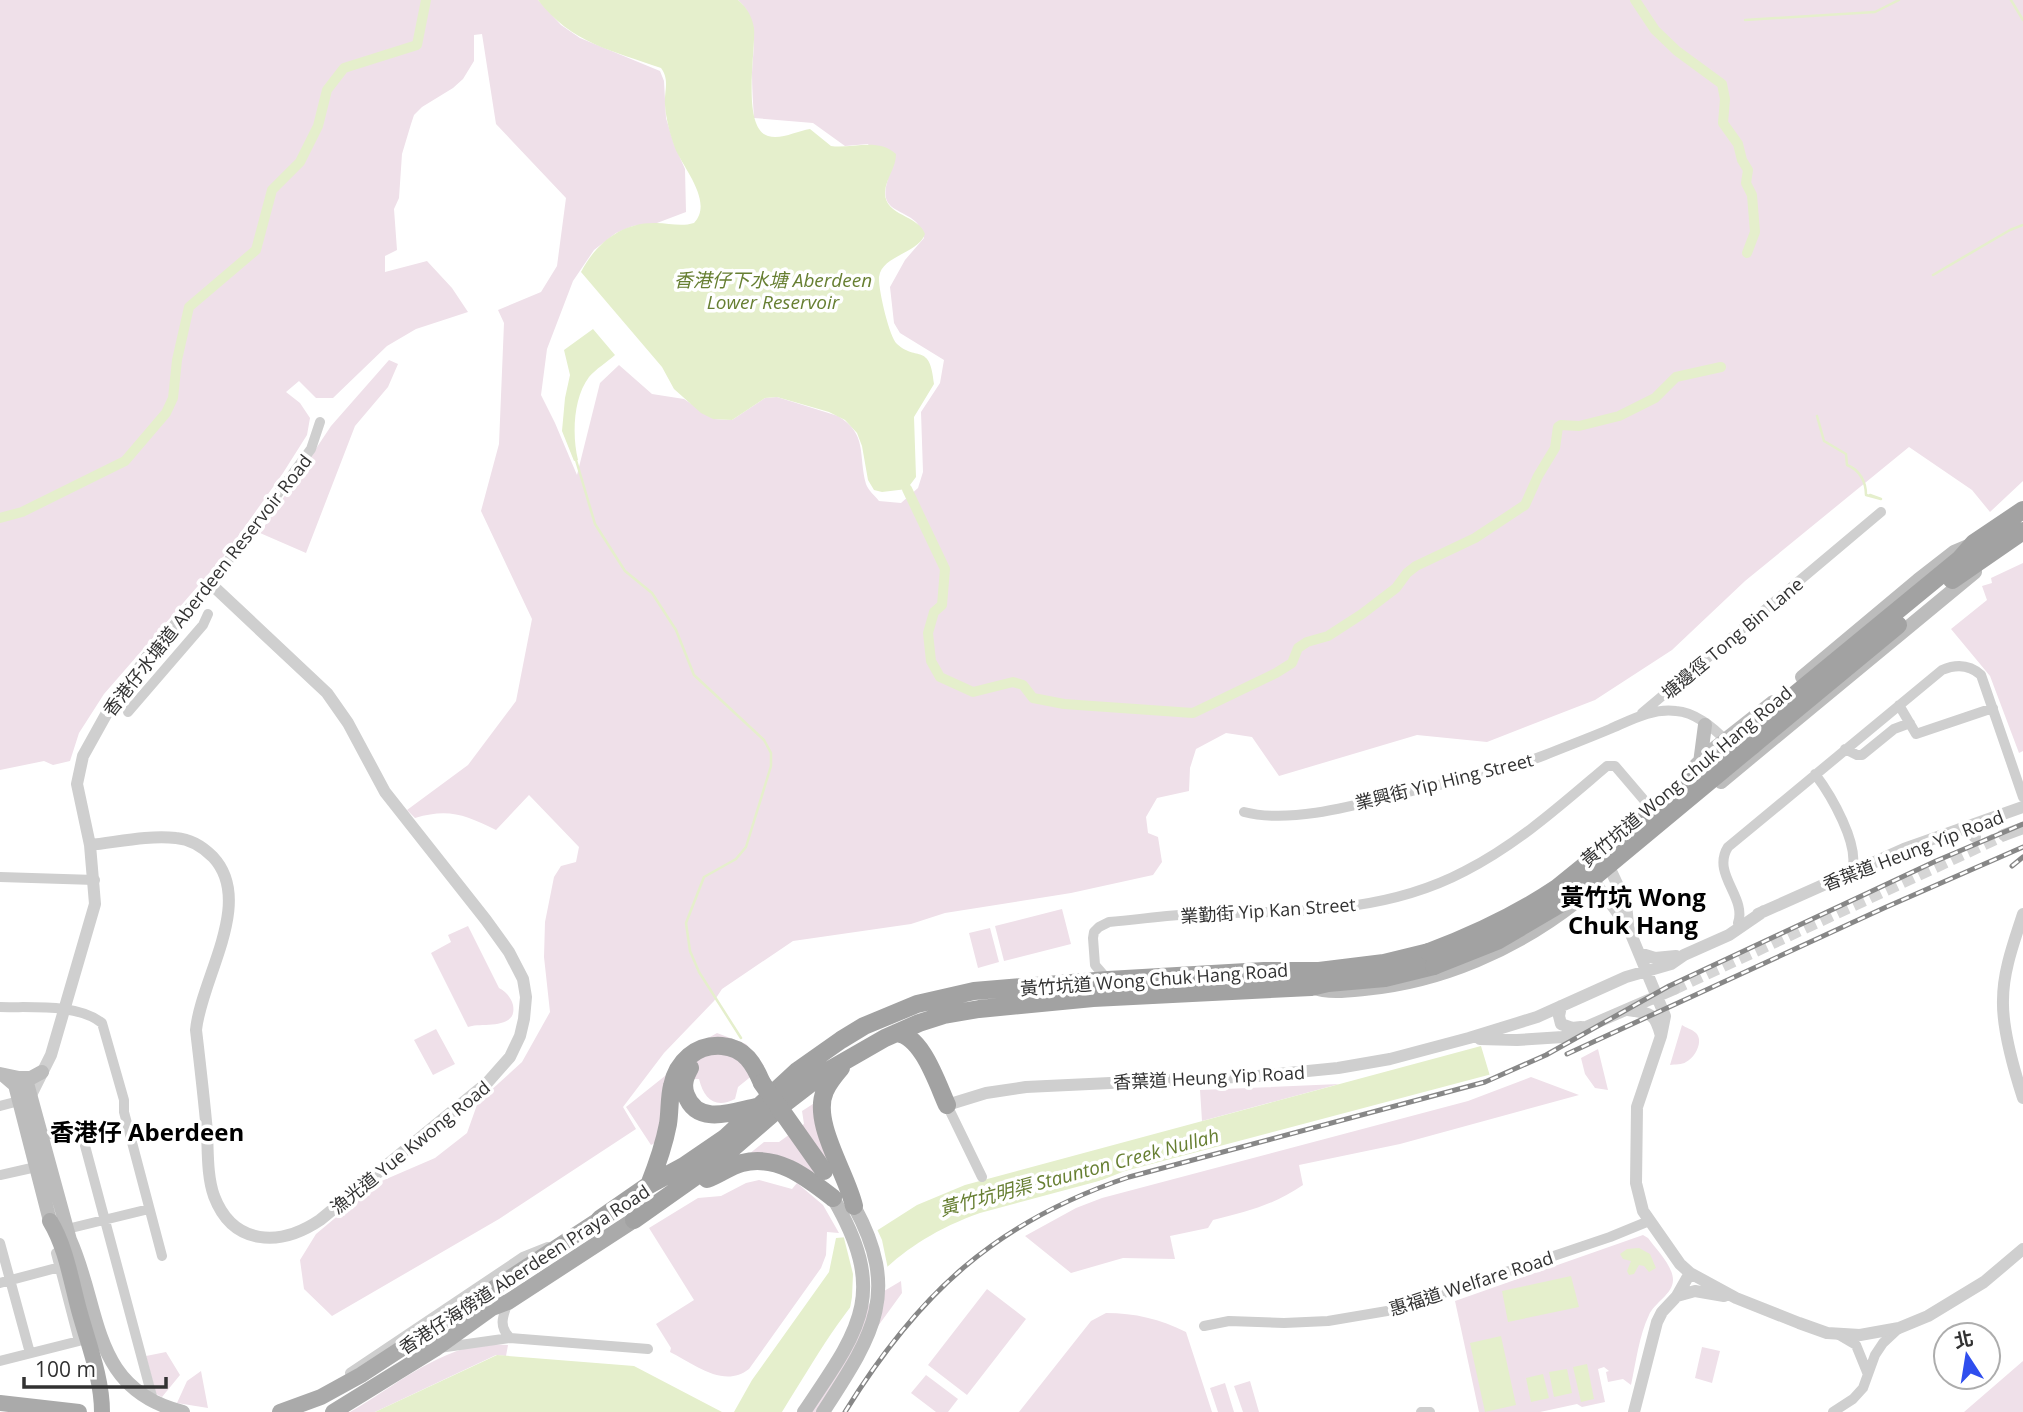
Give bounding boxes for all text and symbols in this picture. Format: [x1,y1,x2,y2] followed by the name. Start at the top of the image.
[674,267,872,315] water label: 香港仔下水塘 Aberdeen Lower Reservoir
[97,449,317,721] street label: 香港仔水塘道 Aberdeen Reservoir Road
[1656,572,1808,704] street label: 塘邊徑 Tong Bin Lane
[1575,680,1797,872] street label: 黃竹坑道 Wong Chuk Hang Road
[1353,747,1535,815] street label: 業興街 Yip Hing Street
[1819,804,2007,896] street label: 香葉道 Heung Yip Road
[1560,880,1706,941] district label: 黃竹坑 Wong Chuk Hang
[1179,892,1357,928] street label: 業勤街 Yip Kan Street
[1019,958,1289,1000] street label: 黃竹坑道 Wong Chuk Hang Road
[1113,1060,1305,1094] street label: 香葉道 Heung Yip Road
[325,1075,495,1219] street label: 漁光道 Yue Kwong Road
[50,1115,244,1148] district label: 香港仔 Aberdeen
[936,1122,1222,1222] water label: 黃竹坑明渠 Staunton Creek Nullah
[394,1179,654,1359] street label: 香港仔海傍道 Aberdeen Praya Road
[1386,1245,1556,1321] street label: 惠福道 Welfare Road
[1932,1321,2002,1391] north arrow
[1951,1325,1975,1354] text: 北
[24,1346,166,1390] scale bar
[35,1355,96,1383] text: 100 m

